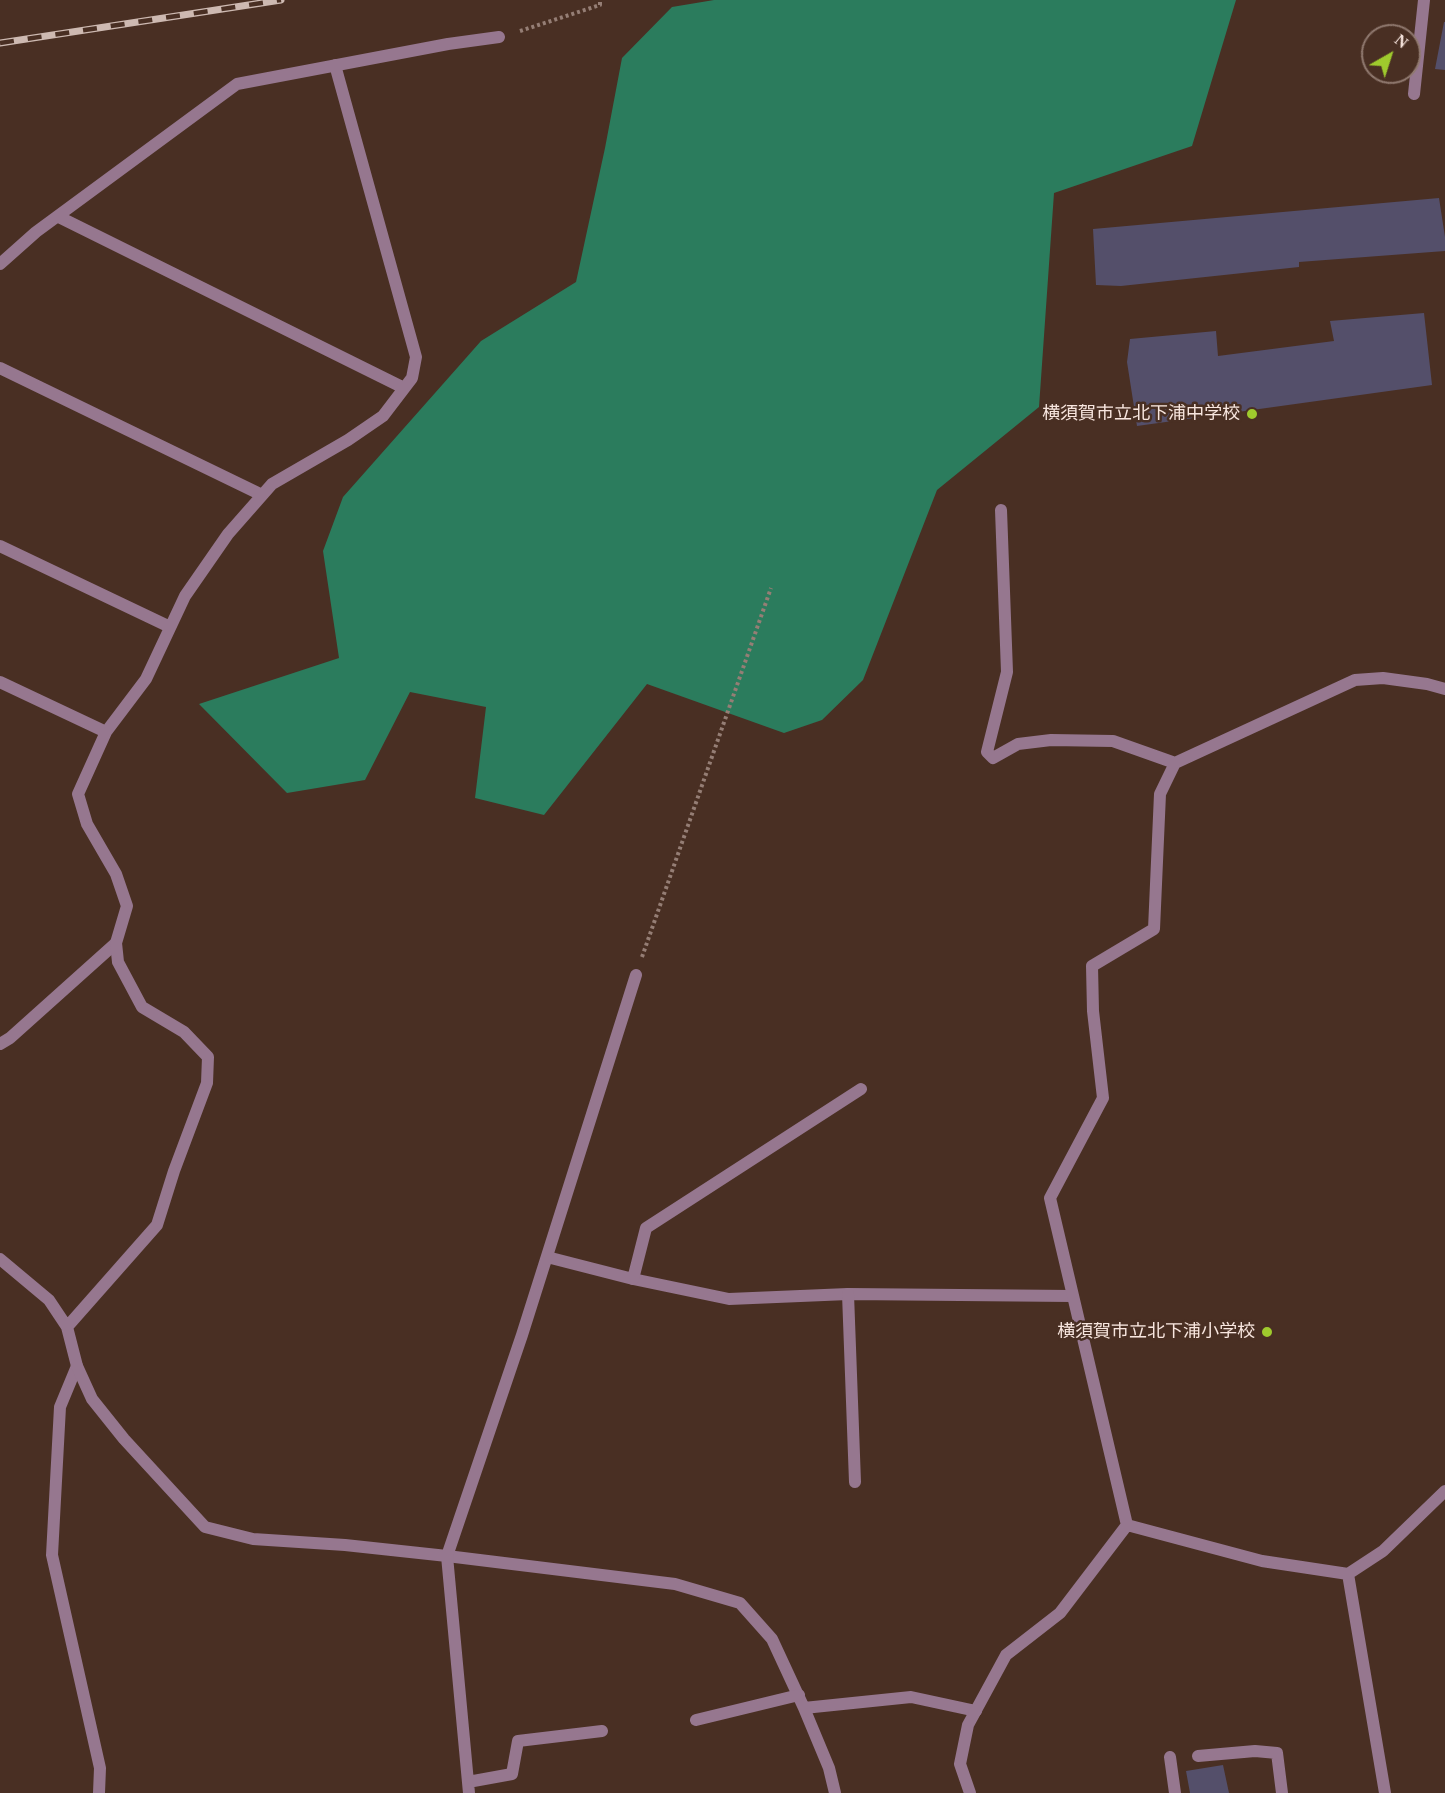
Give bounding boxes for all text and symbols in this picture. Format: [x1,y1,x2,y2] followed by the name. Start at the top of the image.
[1361,24,1421,84] north arrow
[1392,31,1411,51] text: N
[1042,403,1240,425] place label: 横須賀市立北下浦中学校
[1245,407,1259,421] marker: 横須賀市立北下浦中学校
[1057,1321,1255,1343] place label: 横須賀市立北下浦小学校
[1260,1325,1274,1339] marker: 横須賀市立北下浦小学校

